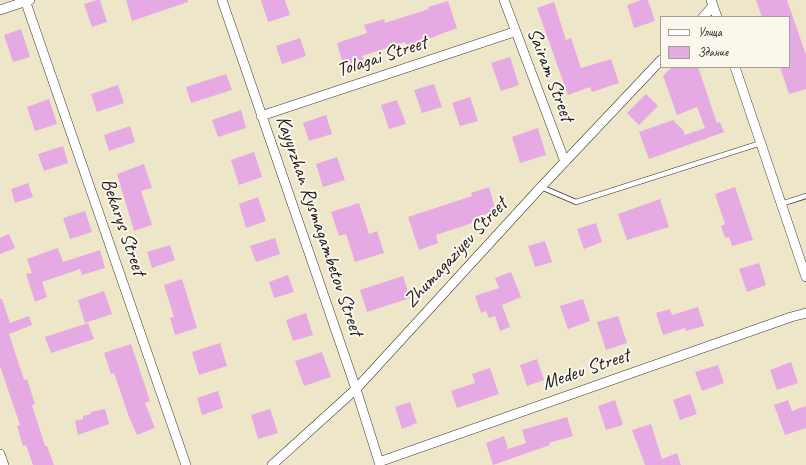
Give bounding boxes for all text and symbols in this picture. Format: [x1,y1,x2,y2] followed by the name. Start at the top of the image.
[660,16,790,68] legend
[698,24,722,40] text: Улица
[521,25,579,125] street label: Sairam Street
[334,31,430,83] street label: Tolagai Street
[698,44,728,60] text: Здание
[270,113,368,339] street label: Kayyrzhan Rysmagambetov Street
[95,175,151,279] street label: Bekarys Street
[399,193,513,313] street label: Zhumagaziyev Street
[539,344,633,396] street label: Medeu Street

